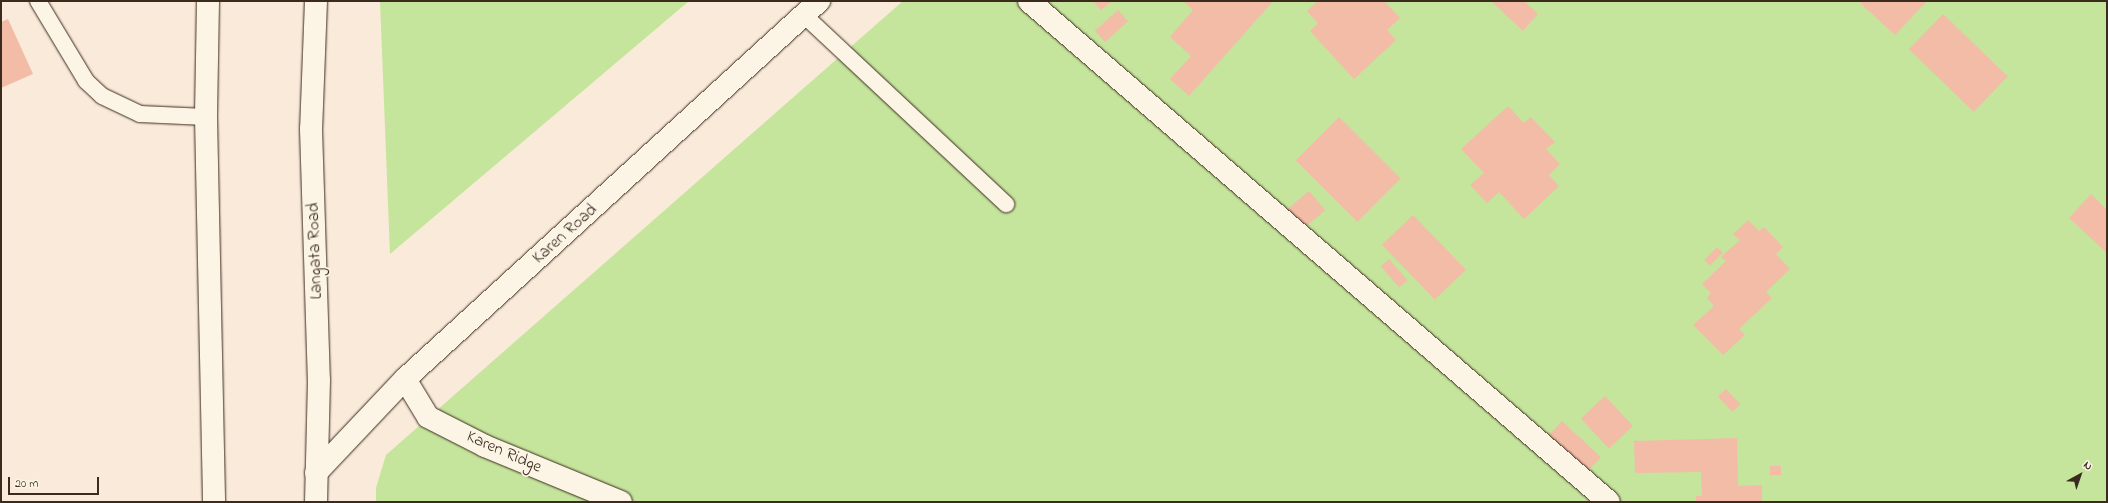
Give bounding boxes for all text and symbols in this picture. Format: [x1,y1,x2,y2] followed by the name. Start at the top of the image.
[528,200,602,268] street label: Karen Road
[303,202,327,300] street label: Langata Road
[463,426,545,478] street label: Karen Ridge
[2060,455,2100,495] north arrow
[2080,457,2096,474] text: N
[10,469,101,495] scale bar
[15,475,38,493] text: 20 m

